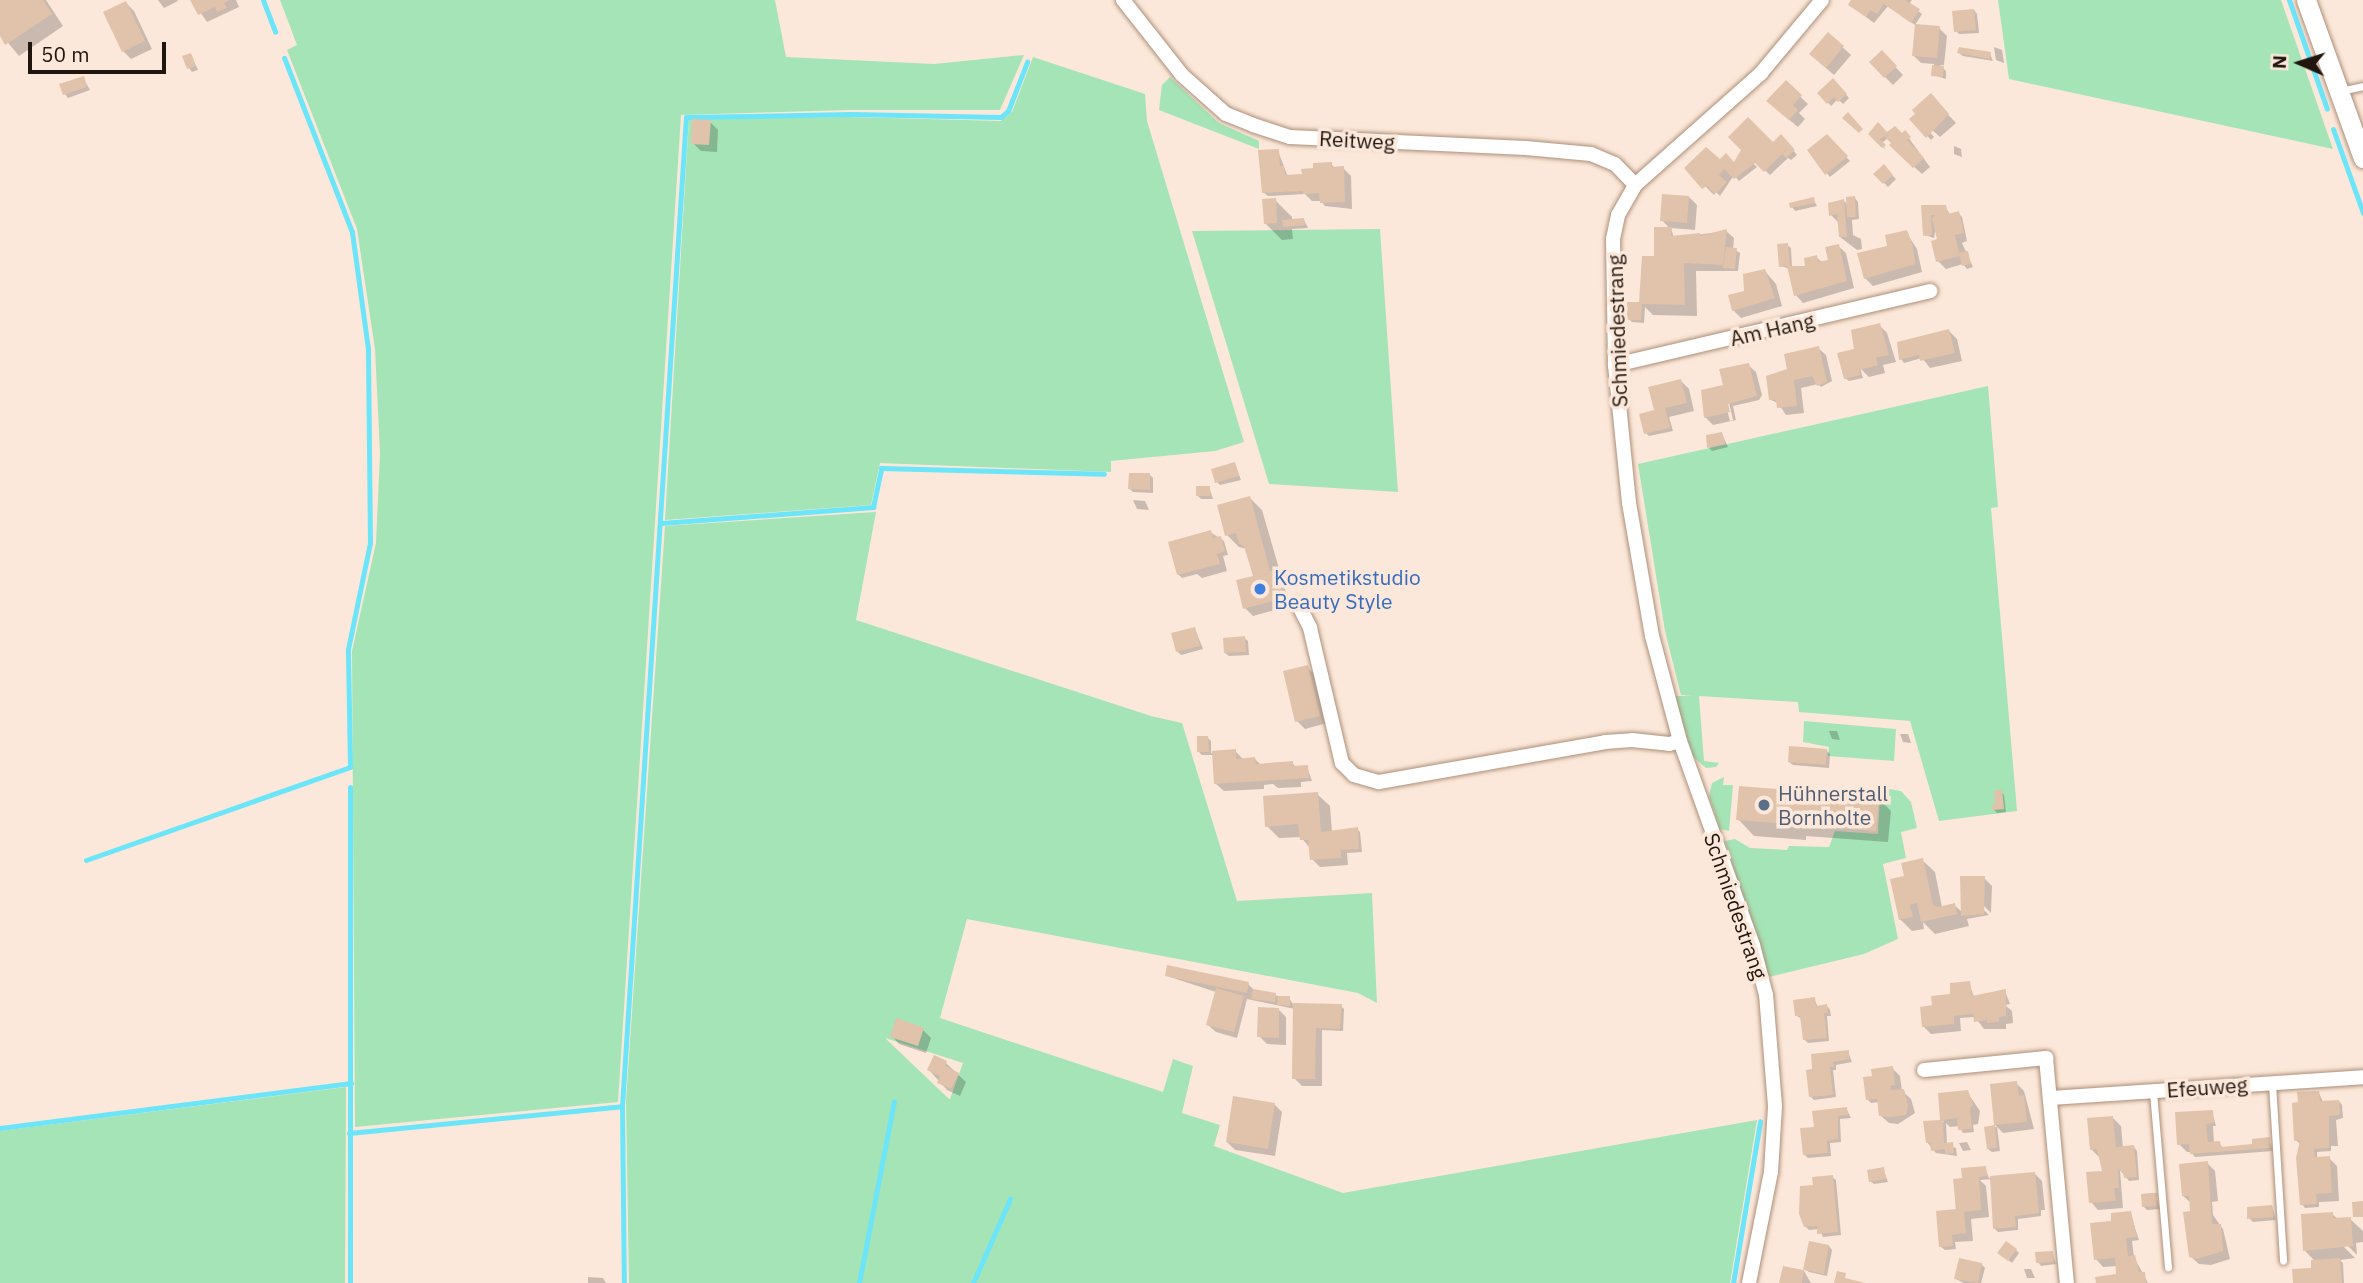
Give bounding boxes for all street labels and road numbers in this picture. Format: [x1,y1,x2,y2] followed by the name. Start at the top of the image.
[1318,125,1396,155] street label: Reitweg
[1602,254,1632,408] street label: Schmiedestrang
[1727,307,1817,351] street label: Am Hang
[1699,830,1773,982] street label: Schmiedestrang
[2166,1072,2248,1102] street label: Efeuweg

